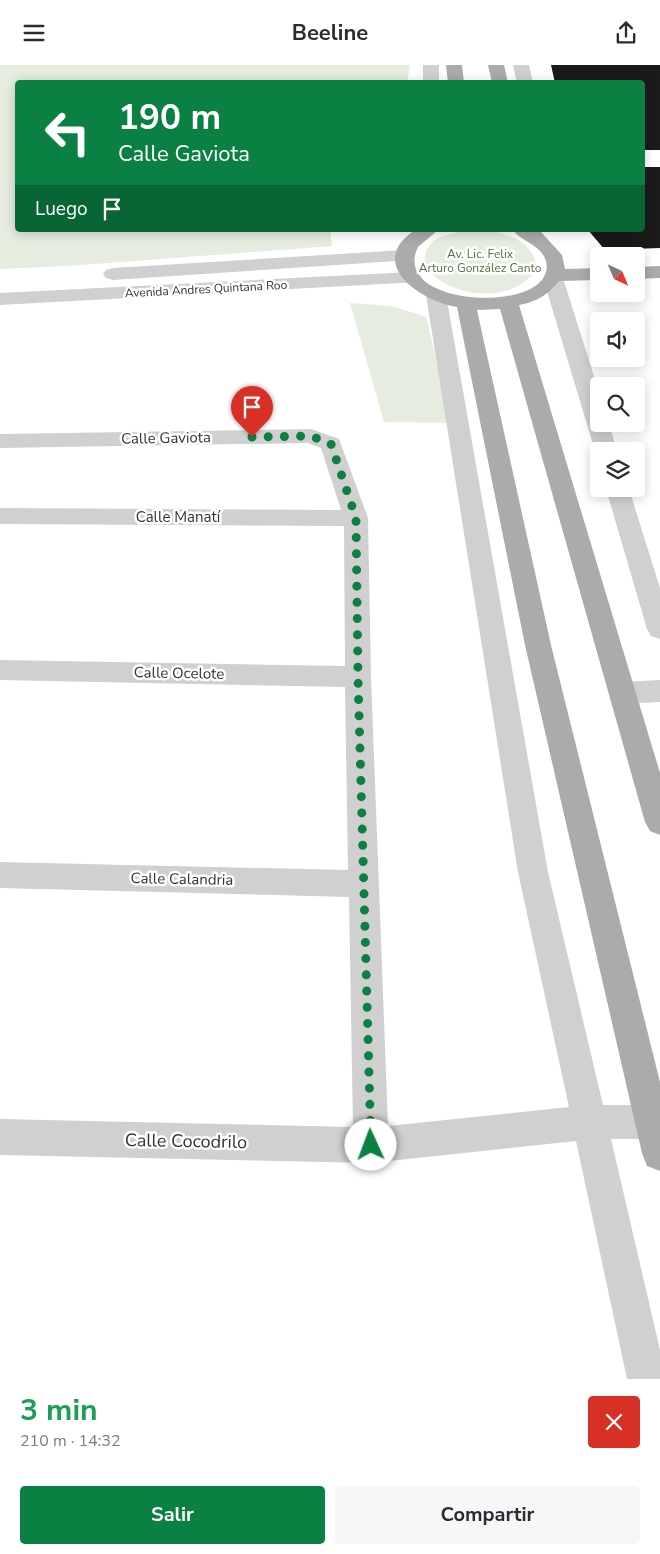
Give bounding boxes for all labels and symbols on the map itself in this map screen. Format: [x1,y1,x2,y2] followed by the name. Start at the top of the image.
[419,246,542,276] park label: Av. Lic. Felix Arturo González Canto
[590,247,645,303] north arrow
[124,277,288,301] street label: Avenida Andres Quintana Roo
[231,386,273,437] pin
[121,427,211,449] street label: Calle Gaviota
[136,507,222,527] street label: Calle Manatí
[134,662,224,684] street label: Calle Ocelote
[130,868,234,890] street label: Calle Calandria
[344,1118,396,1170] position arrow
[125,1128,247,1154] street label: Calle Cocodrilo

